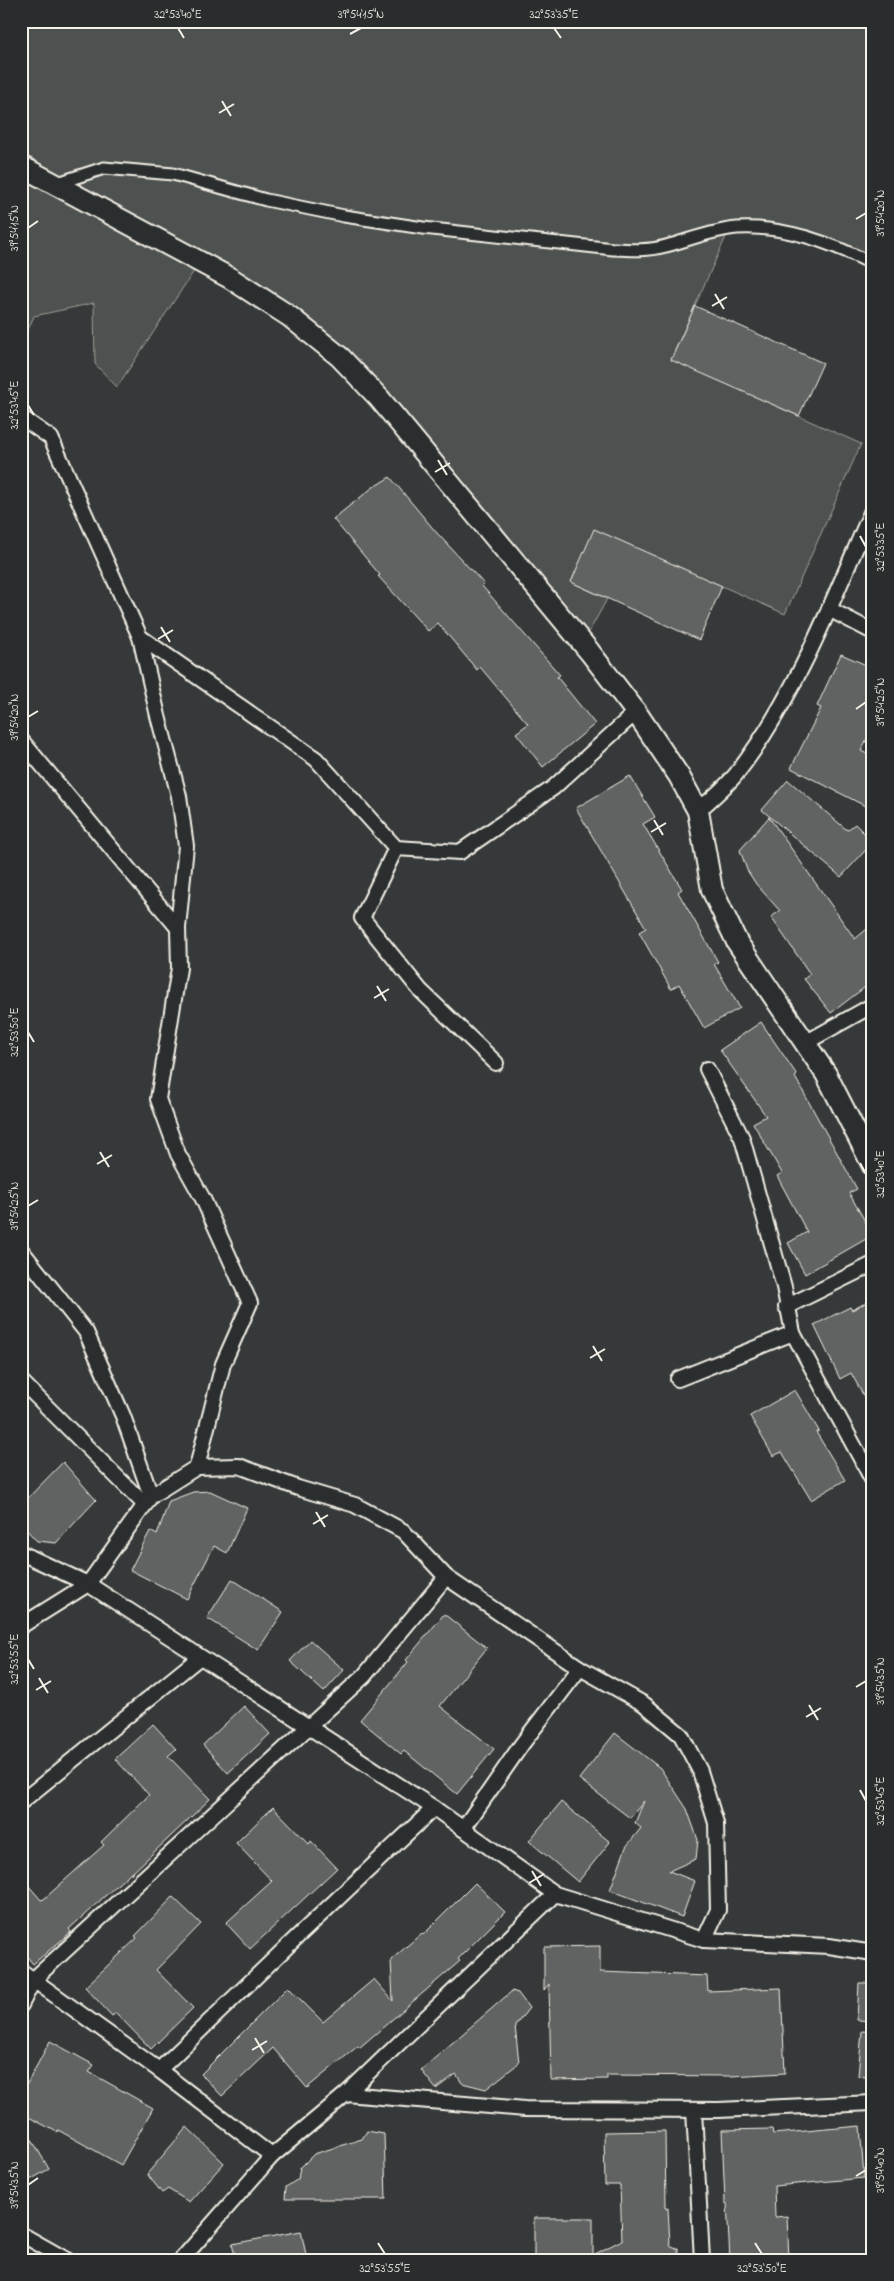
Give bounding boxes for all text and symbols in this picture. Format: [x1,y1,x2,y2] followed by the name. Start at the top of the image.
[154,6,202,24] text: 32°53'40"E
[338,6,384,24] text: 39°54'15"N
[529,6,579,24] text: 32°53'35"E
[872,190,890,236] text: 39°54'20"N
[6,205,24,251] text: 39°54'15"N
[6,380,24,430] text: 32°53'45"E
[872,522,890,572] text: 32°53'35"E
[872,678,890,726] text: 39°54'25"N
[6,694,24,740] text: 39°54'20"N
[6,1007,24,1057] text: 32°53'50"E
[872,1150,890,1198] text: 32°53'40"E
[6,1182,24,1230] text: 39°54'25"N
[6,1633,24,1685] text: 32°53'55"E
[872,1657,890,1705] text: 39°54'35"N
[872,1776,890,1826] text: 32°53'45"E
[872,2147,890,2193] text: 39°54'40"N
[6,2161,24,2209] text: 39°54'35"N
[359,2260,411,2278] text: 32°53'55"E
[737,2260,787,2278] text: 32°53'50"E

